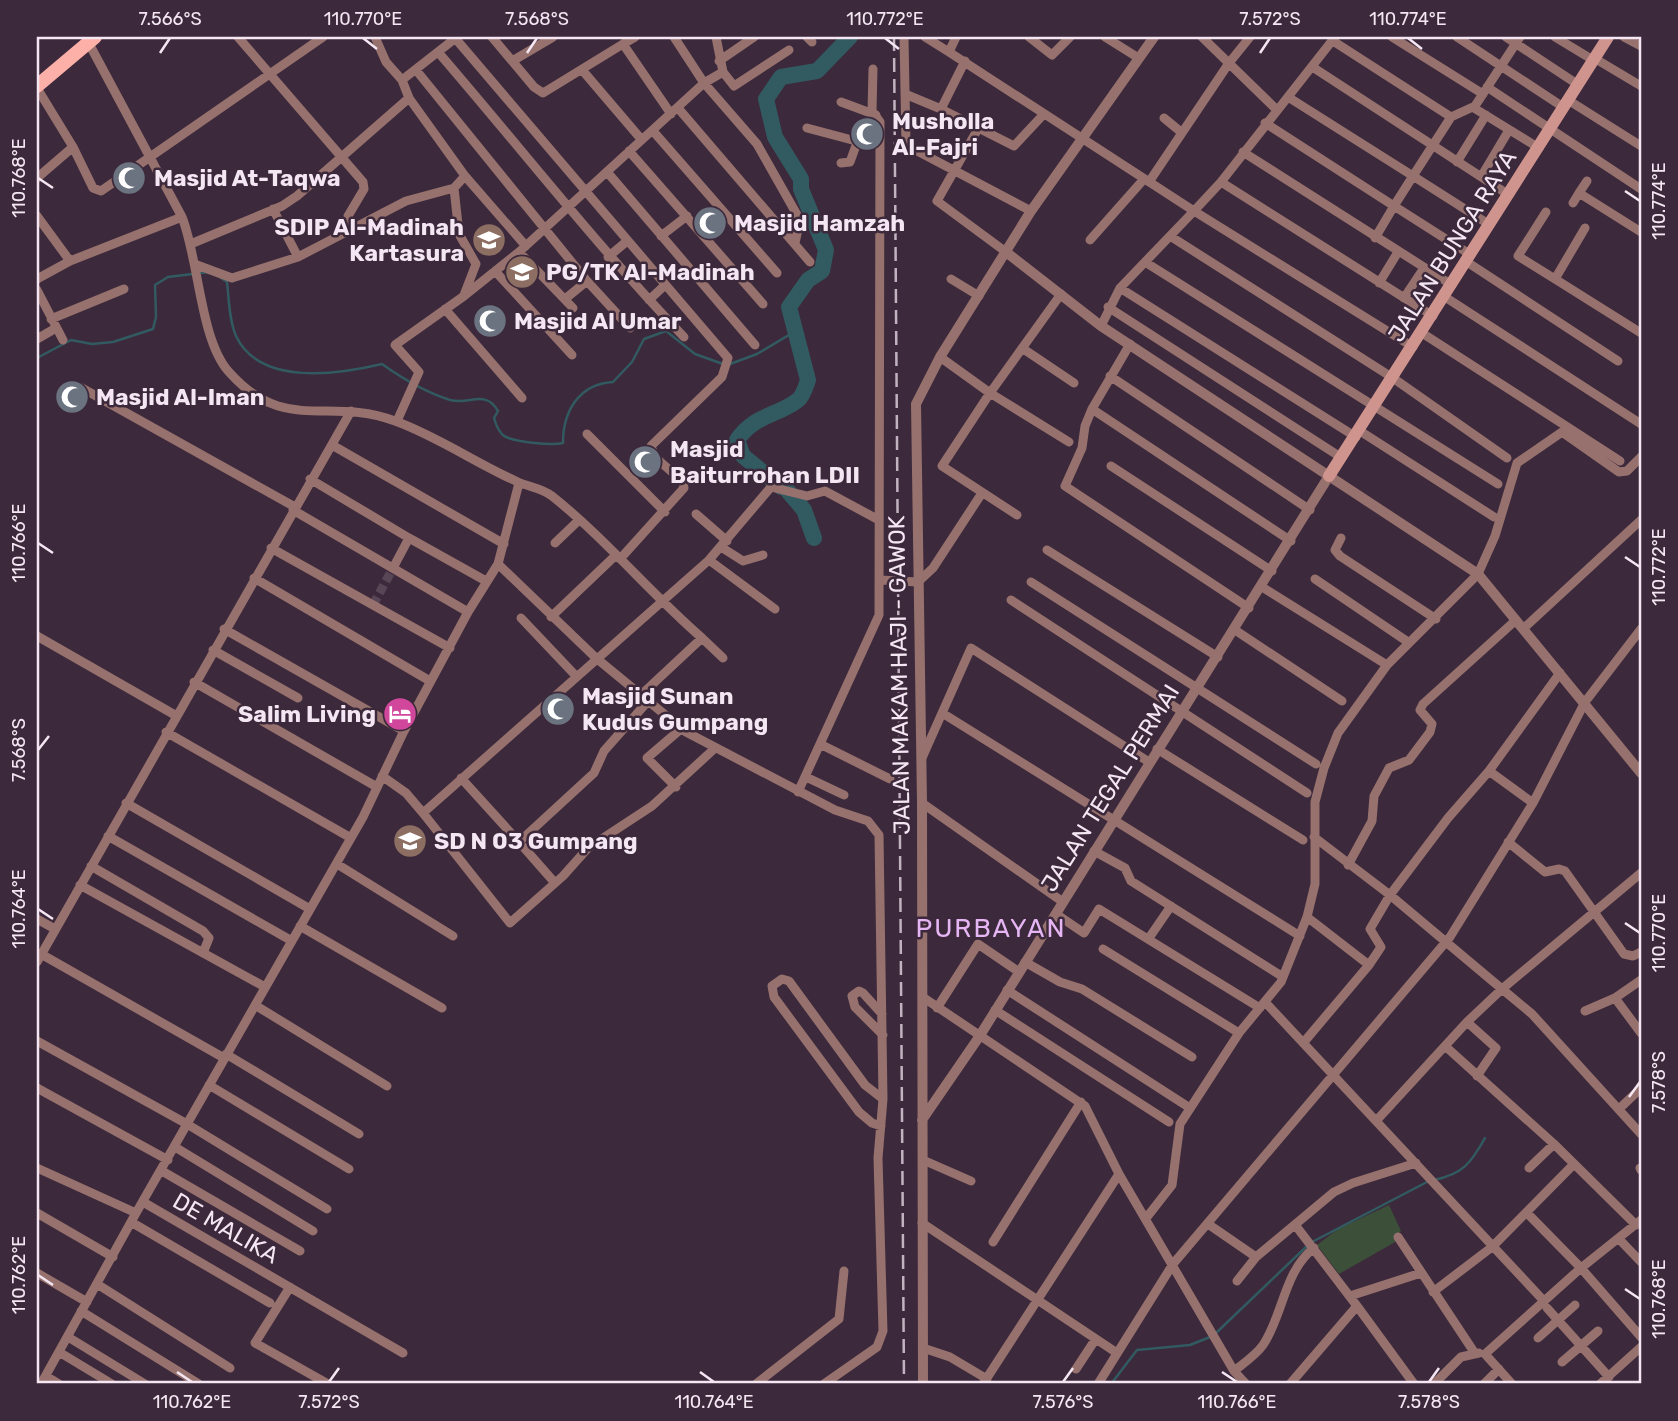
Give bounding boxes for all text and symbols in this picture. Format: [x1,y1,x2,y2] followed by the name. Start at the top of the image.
[138,8,202,30] text: 7.566°S
[324,8,402,30] text: 110.770°E
[505,8,569,30] text: 7.568°S
[846,8,924,30] text: 110.772°E
[1239,8,1301,30] text: 7.572°S
[1369,8,1447,30] text: 110.774°E
[892,107,994,161] place label: Musholla Al-Fajri
[848,115,886,153] mosque icon: Musholla Al-Fajri
[8,138,30,218] text: 110.768°E
[1382,145,1522,347] street label: JALAN BUNGA RAYA
[110,159,148,197] mosque icon: Masjid At-Taqwa
[1648,162,1670,240] text: 110.774°E
[154,164,341,192] place label: Masjid At-Taqwa
[691,204,729,242] mosque icon: Masjid Hamzah
[734,209,905,237] place label: Masjid Hamzah
[274,213,464,267] place label: SDIP Al-Madinah Kartasura
[470,221,508,259] school or university icon: SDIP Al-Madinah Kartasura
[503,253,541,291] school or university icon: PG/TK Al-Madinah
[546,258,755,286] place label: PG/TK Al-Madinah
[471,302,509,340] mosque icon: Masjid Al Umar
[514,307,682,335] place label: Masjid Al Umar
[53,378,91,416] mosque icon: Masjid Al-Iman
[96,383,265,411] place label: Masjid Al-Iman
[670,435,860,489] place label: Masjid Baiturrohan LDII
[626,443,664,481] mosque icon: Masjid Baiturrohan LDII
[8,504,30,582] text: 110.766°E
[882,515,916,835] street label: JALAN MAKAM HAJI - GAWOK
[1648,528,1670,606] text: 110.772°E
[1035,679,1185,897] street label: JALAN TEGAL PERMAI
[582,682,768,736] place label: Masjid Sunan Kudus Gumpang
[539,690,577,728] mosque icon: Masjid Sunan Kudus Gumpang
[381,695,419,733] hotel icon: Salim Living
[238,700,376,728] place label: Salim Living
[8,718,30,782] text: 7.568°S
[391,822,429,860] school or university icon: SD N 03 Gumpang
[434,827,638,855] place label: SD N 03 Gumpang
[8,869,30,949] text: 110.764°E
[1648,894,1670,972] text: 110.770°E
[915,913,1067,944] district label: PURBAYAN
[1648,1051,1670,1113] text: 7.578°S
[168,1186,284,1270] street label: DE MALIKA
[8,1236,30,1314] text: 110.762°E
[1648,1259,1670,1339] text: 110.768°E
[153,1391,231,1413] text: 110.762°E
[298,1391,360,1413] text: 7.572°S
[674,1391,754,1413] text: 110.764°E
[1033,1391,1094,1413] text: 7.576°S
[1198,1391,1276,1413] text: 110.766°E
[1398,1391,1460,1413] text: 7.578°S

